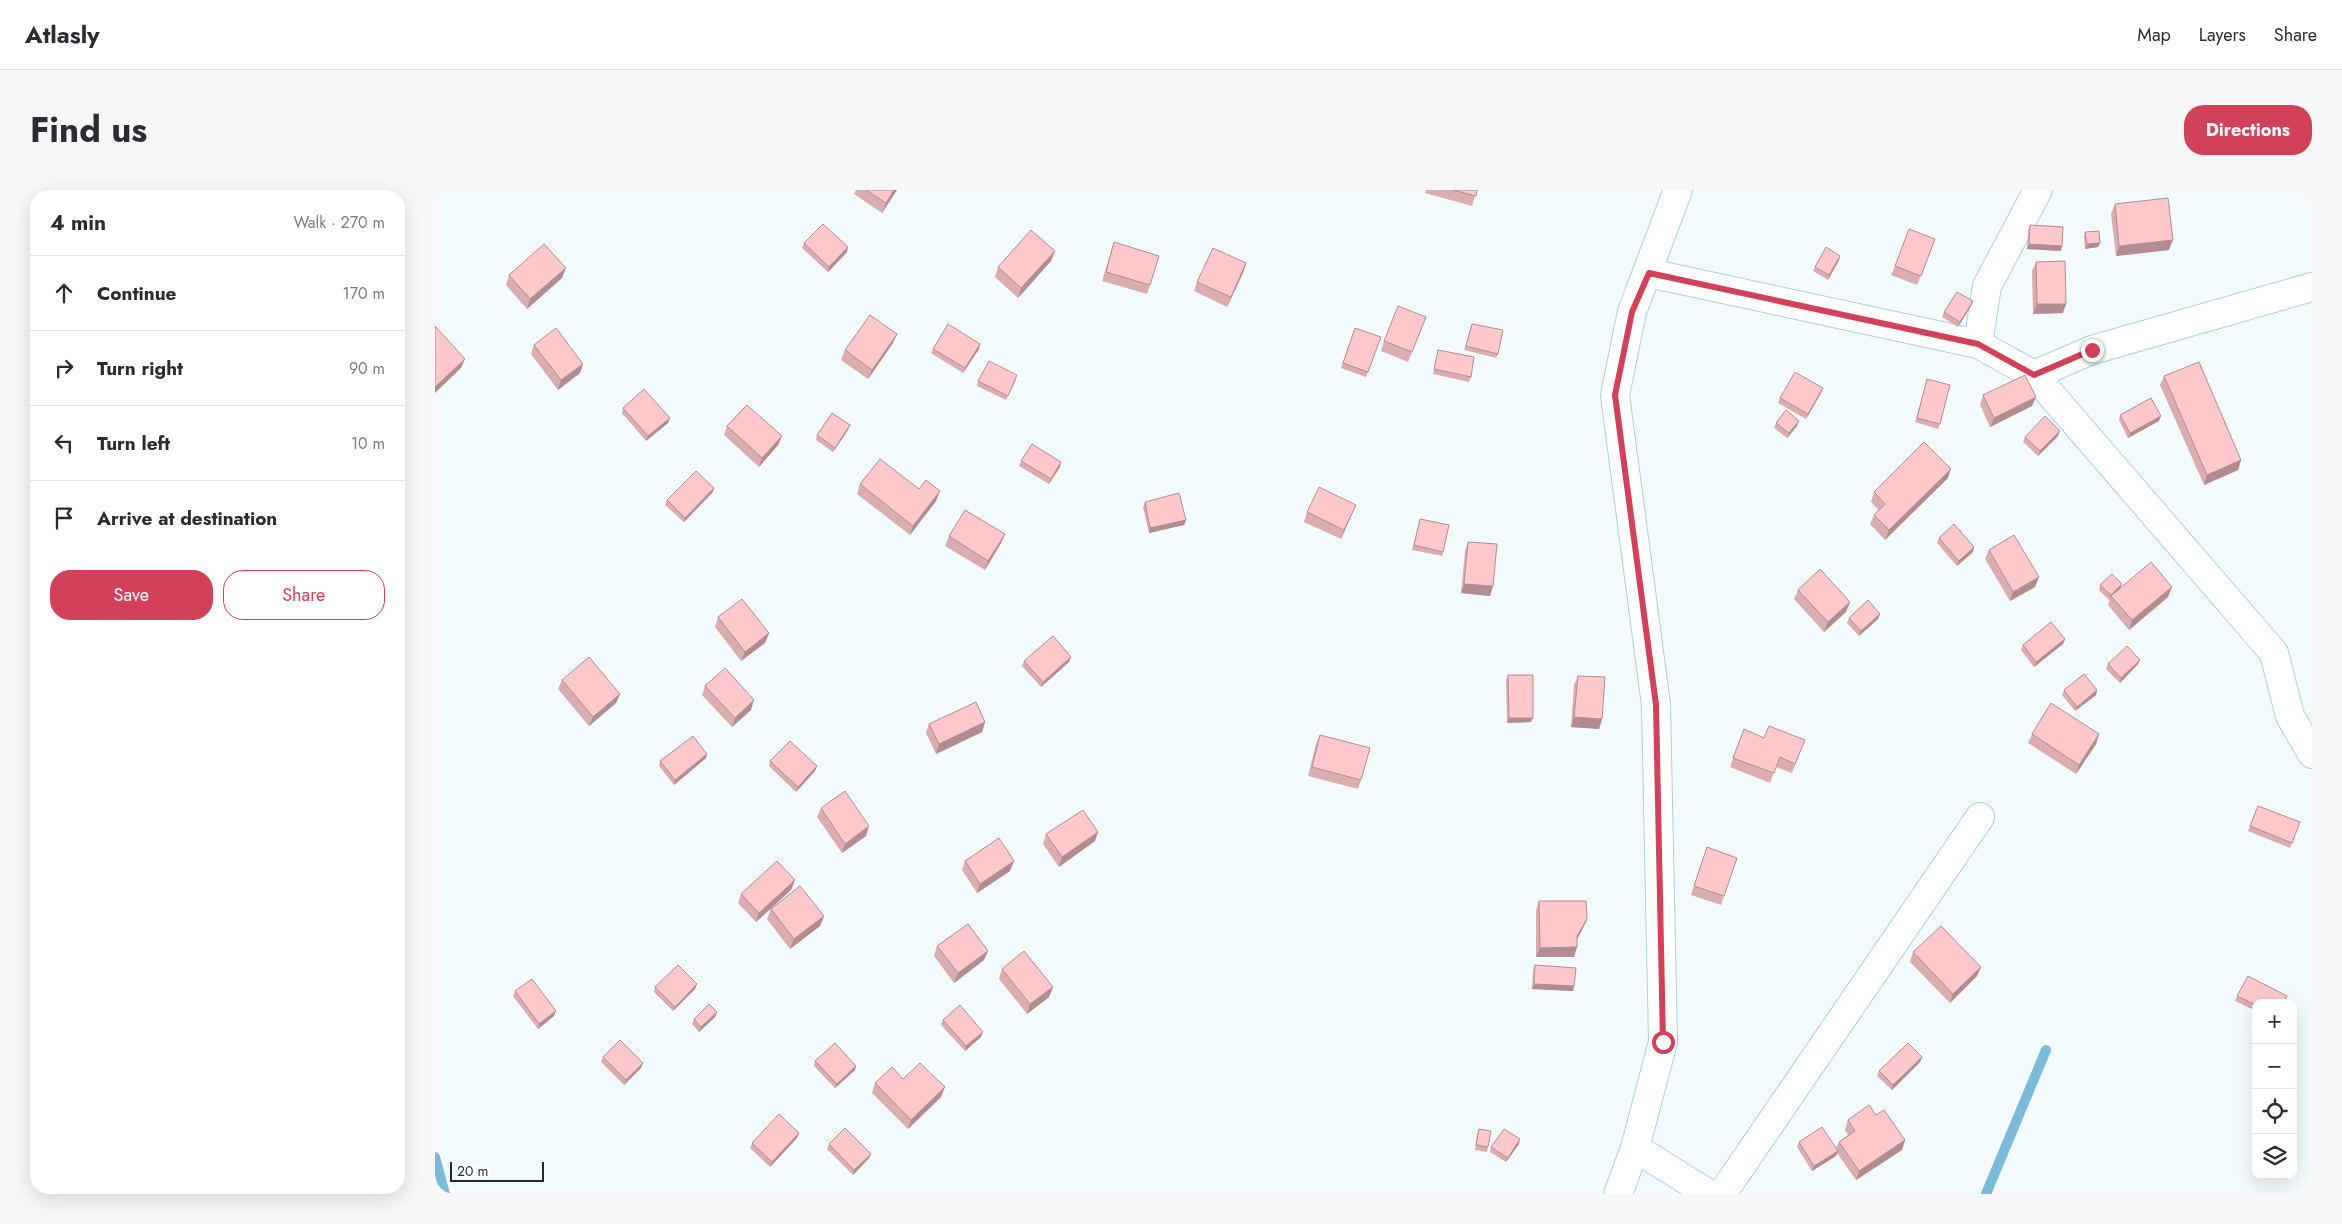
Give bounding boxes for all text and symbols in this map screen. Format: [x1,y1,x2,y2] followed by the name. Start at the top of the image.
[25,17,100,52] text: Atlasly
[2137,22,2171,48] text: Map
[2199,22,2246,48] text: Layers
[2274,22,2317,48] text: Share
[30,105,147,155] text: Find us
[2184,105,2312,155] button: Directions
[50,208,106,238] text: 4 min
[294,211,385,234] text: Walk · 270 m
[50,279,78,307] icon: ahead
[97,280,176,307] text: Continue
[343,282,385,305] text: 170 m
[2081,339,2104,362] route end
[50,354,78,382] icon: right
[97,355,183,382] text: Turn right
[349,357,385,380] text: 90 m
[50,429,78,457] icon: left
[97,430,170,457] text: Turn left
[351,432,385,455] text: 10 m
[50,504,78,532] icon: arrive
[97,505,277,532] text: Arrive at destination
[50,570,213,620] button: Save
[223,570,385,620] button: Share
[2252,999,2297,1179] map controls
[2252,999,2297,1044] button: +
[1652,1031,1675,1054] route start
[2252,1044,2297,1089] button: −
[2252,1089,2297,1134] button: locate
[2252,1134,2297,1179] button: layers
[450,1159,544,1182] scale bar
[457,1161,489,1181] text: 20 m

